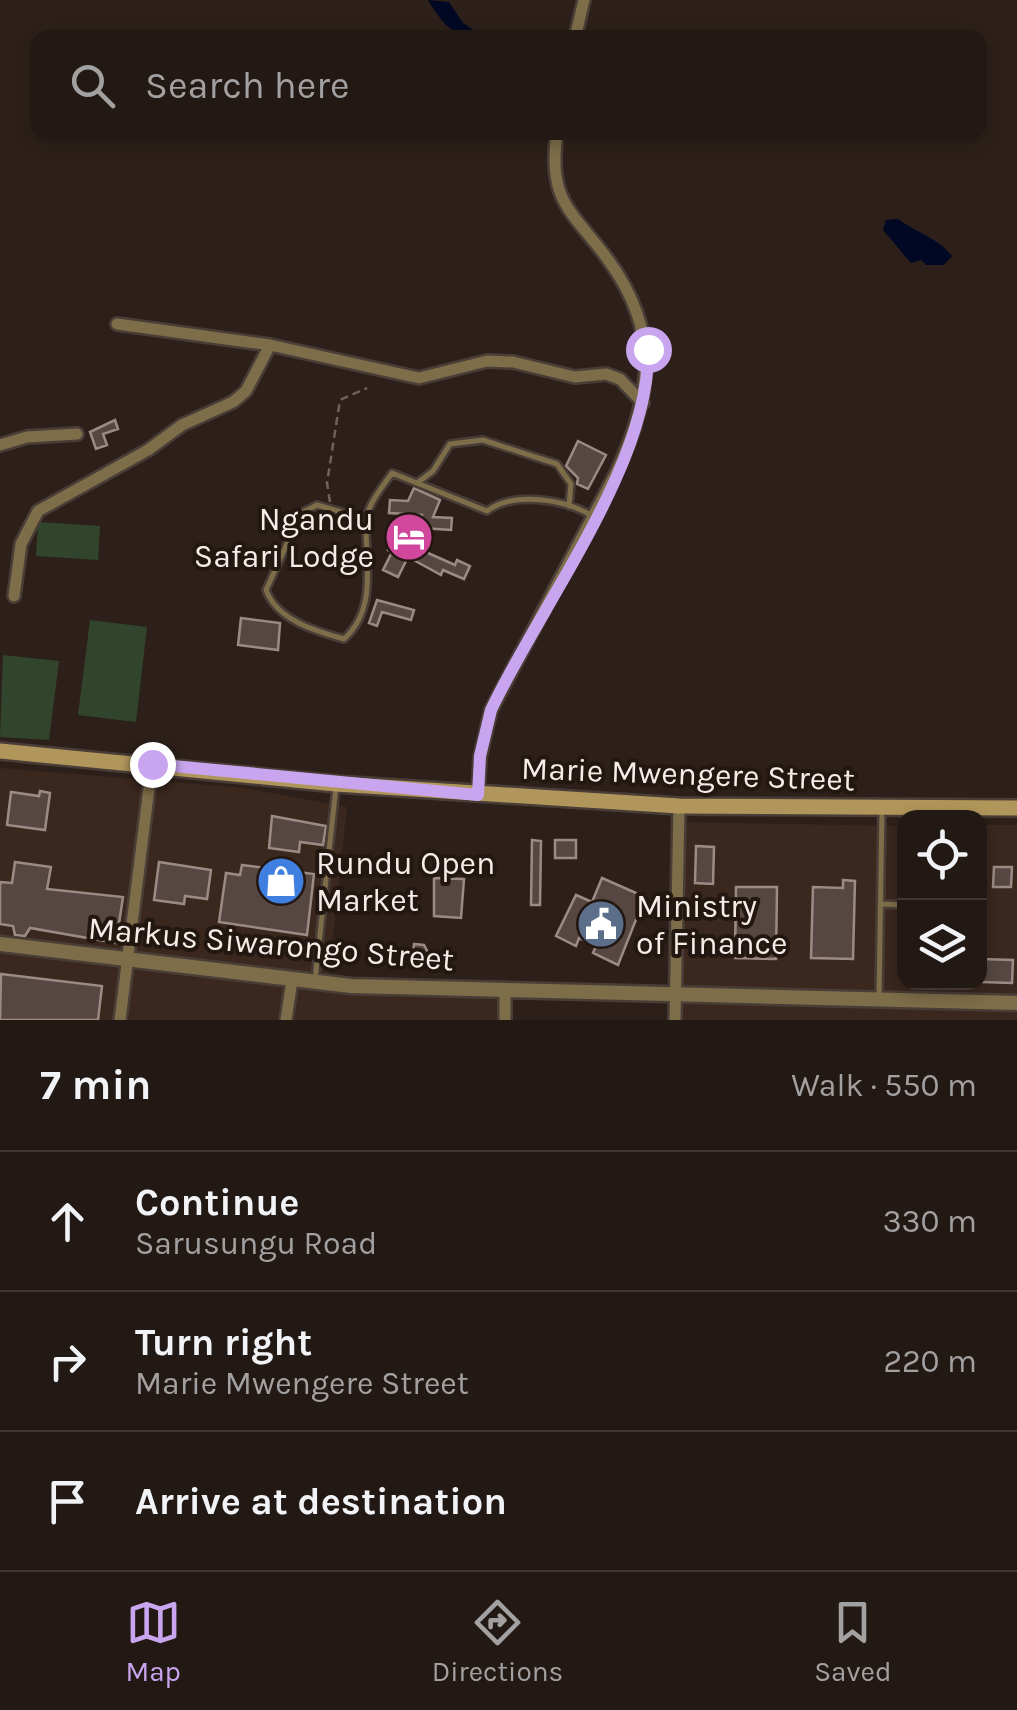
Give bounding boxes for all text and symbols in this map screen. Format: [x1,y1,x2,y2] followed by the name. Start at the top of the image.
[30,30,987,140] search box
[65,58,120,113] icon: search
[145,63,349,108] text: Search here
[626,327,672,373] route start
[194,501,374,575] place label: Ngandu Safari Lodge
[383,511,435,563] hotel icon: Ngandu Safari Lodge
[130,742,176,788] route end
[521,750,855,798] street label: Marie Mwengere Street
[897,810,987,990] map controls
[897,810,987,900] button: locate
[316,845,495,919] place label: Rundu Open Market
[255,855,307,907] shop icon: Rundu Open Market
[636,888,788,962] place label: Ministry of Finance
[575,898,627,950] public building icon: Ministry of Finance
[897,900,987,990] button: layers
[87,910,455,978] street label: Markus Siwarongo Street
[40,1060,151,1110] text: 7 min
[791,1067,977,1104] text: Walk · 550 m
[135,1180,299,1225] text: Continue
[40,1194,95,1249] icon: ahead
[883,1203,977,1240] text: 330 m
[135,1225,377,1262] text: Sarusungu Road
[135,1320,312,1365] text: Turn right
[40,1334,95,1389] icon: right
[883,1343,977,1380] text: 220 m
[135,1365,469,1402] text: Marie Mwengere Street
[40,1474,95,1529] icon: arrive
[135,1479,507,1524] text: Arrive at destination
[125,1595,181,1688] tab: Map
[432,1595,563,1688] tab: Directions
[814,1595,892,1688] tab: Saved

